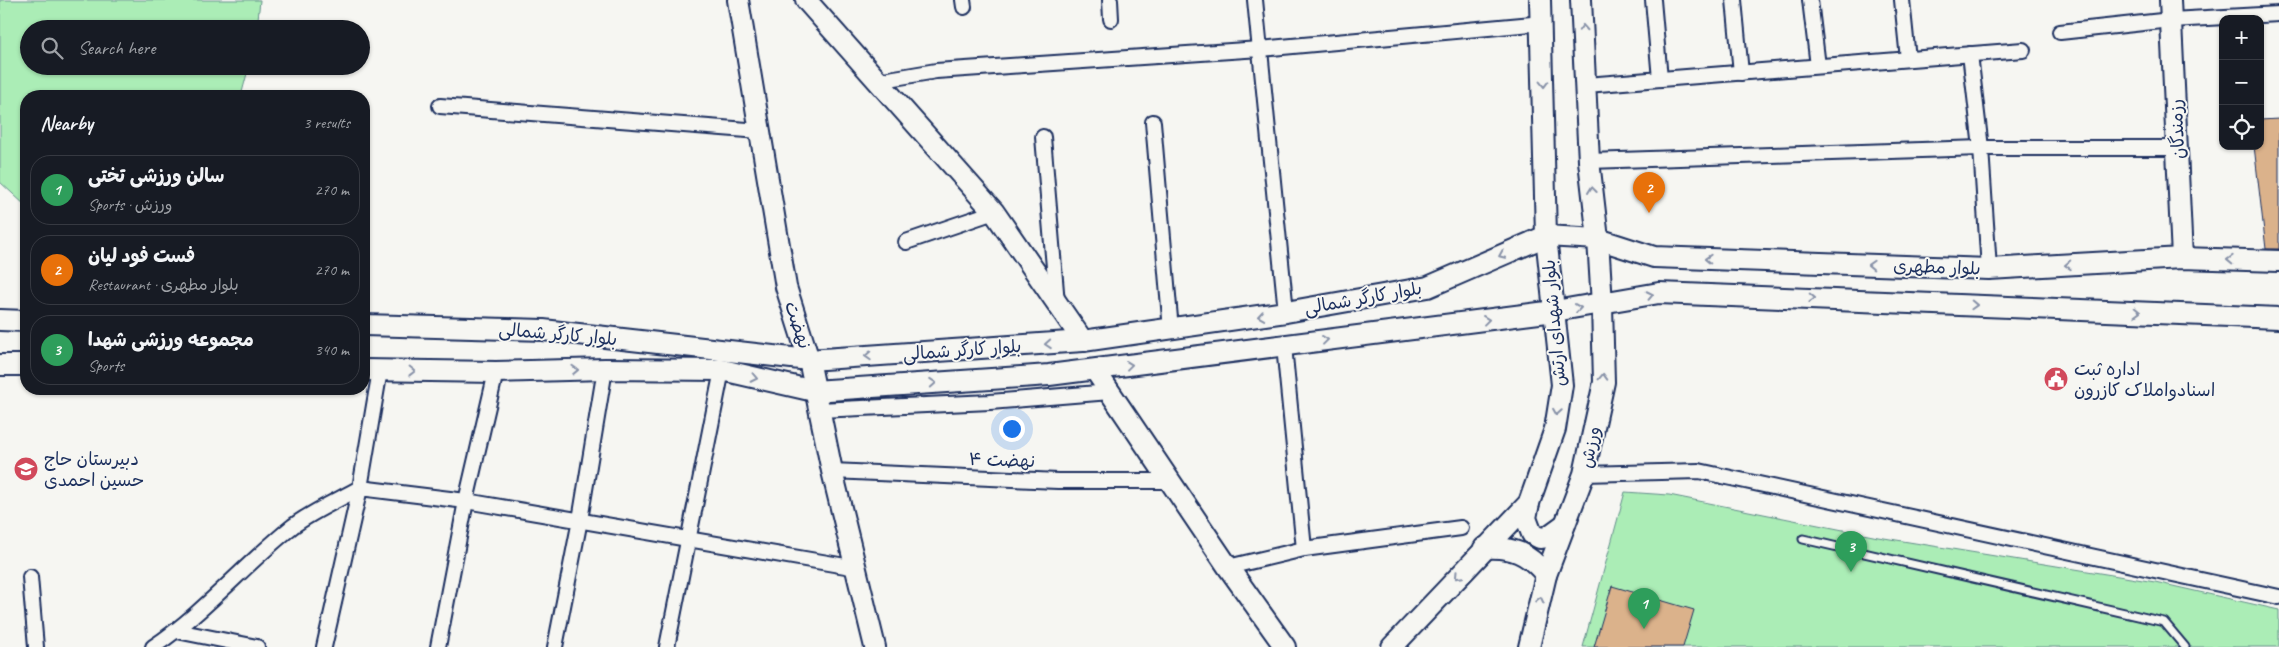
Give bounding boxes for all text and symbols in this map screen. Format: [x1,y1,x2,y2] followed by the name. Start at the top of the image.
[2219,15,2264,150] map controls
[2219,15,2264,60] button: +
[20,20,370,75] search box
[1577,24,1588,32] one-way arrow
[38,34,66,62] icon: search
[78,36,155,60] text: Search here
[2219,60,2264,105] button: −
[1539,80,1549,88] one-way arrow
[2164,98,2190,160] street label: رزمندگان
[2219,105,2264,150] button: locate
[40,110,93,136] text: Nearby
[303,113,350,133] text: 3 results
[88,164,224,188] text: سالن ورزشی تختی
[1633,172,1665,213] pin: 2
[53,180,61,200] text: 1
[315,180,349,200] text: 270 m
[1587,186,1598,194] one-way arrow
[88,195,172,215] text: Sports · ورزش
[88,244,195,268] text: فست فود لیان
[1498,249,1507,260] one-way arrow
[1704,253,1712,264] one-way arrow
[1893,254,1981,280] street label: بلوار مطهری
[2226,255,2234,265] one-way arrow
[1537,259,1571,387] street label: بلوار شهدای ارتش
[2064,259,2072,270] one-way arrow
[53,260,61,280] text: 2
[315,260,349,280] text: 270 m
[1866,260,1874,270] one-way arrow
[88,275,239,295] text: Restaurant · بلوار مطهری
[1303,277,1423,319] street label: بلوار کارگر شمالی
[1645,290,1654,300] one-way arrow
[1808,293,1816,304] one-way arrow
[780,299,816,351] street label: نهضت
[1971,300,1979,310] one-way arrow
[1575,303,1583,314] one-way arrow
[2133,306,2141,317] one-way arrow
[1256,310,1264,321] one-way arrow
[1483,315,1491,326] one-way arrow
[498,318,618,350] street label: بلوار کارگر شمالی
[88,328,254,352] text: مجموعه ورزشی شهدا
[902,335,1022,365] street label: بلوار کارگر شمالی
[1321,336,1329,346] one-way arrow
[1043,338,1051,349] one-way arrow
[53,340,61,360] text: 3
[315,340,349,360] text: 340 m
[864,351,872,362] one-way arrow
[88,356,124,376] text: Sports
[2074,358,2215,401] place label: اداره ثبت اسنادواملاک کازرون
[1126,360,1134,371] one-way arrow
[572,365,579,375] one-way arrow
[409,366,417,376] one-way arrow
[2043,366,2069,392] public building icon: اداره ثبت اسنادواملاک کازرون
[750,372,759,382] one-way arrow
[1598,372,1608,380] one-way arrow
[929,377,937,388] one-way arrow
[1553,408,1563,416] one-way arrow
[999,416,1025,442] your location
[1575,424,1605,470] street label: ورزش
[44,448,144,491] place label: دبیرستان حاج حسین احمدی
[968,448,1036,472] street label: نهضت ۴
[13,456,39,482] school or university icon: دبیرستان حاج حسین احمدی
[1835,531,1867,572] pin: 3
[1455,571,1464,580] one-way arrow
[1628,588,1660,629] pin: 1
[1534,595,1545,604] one-way arrow

